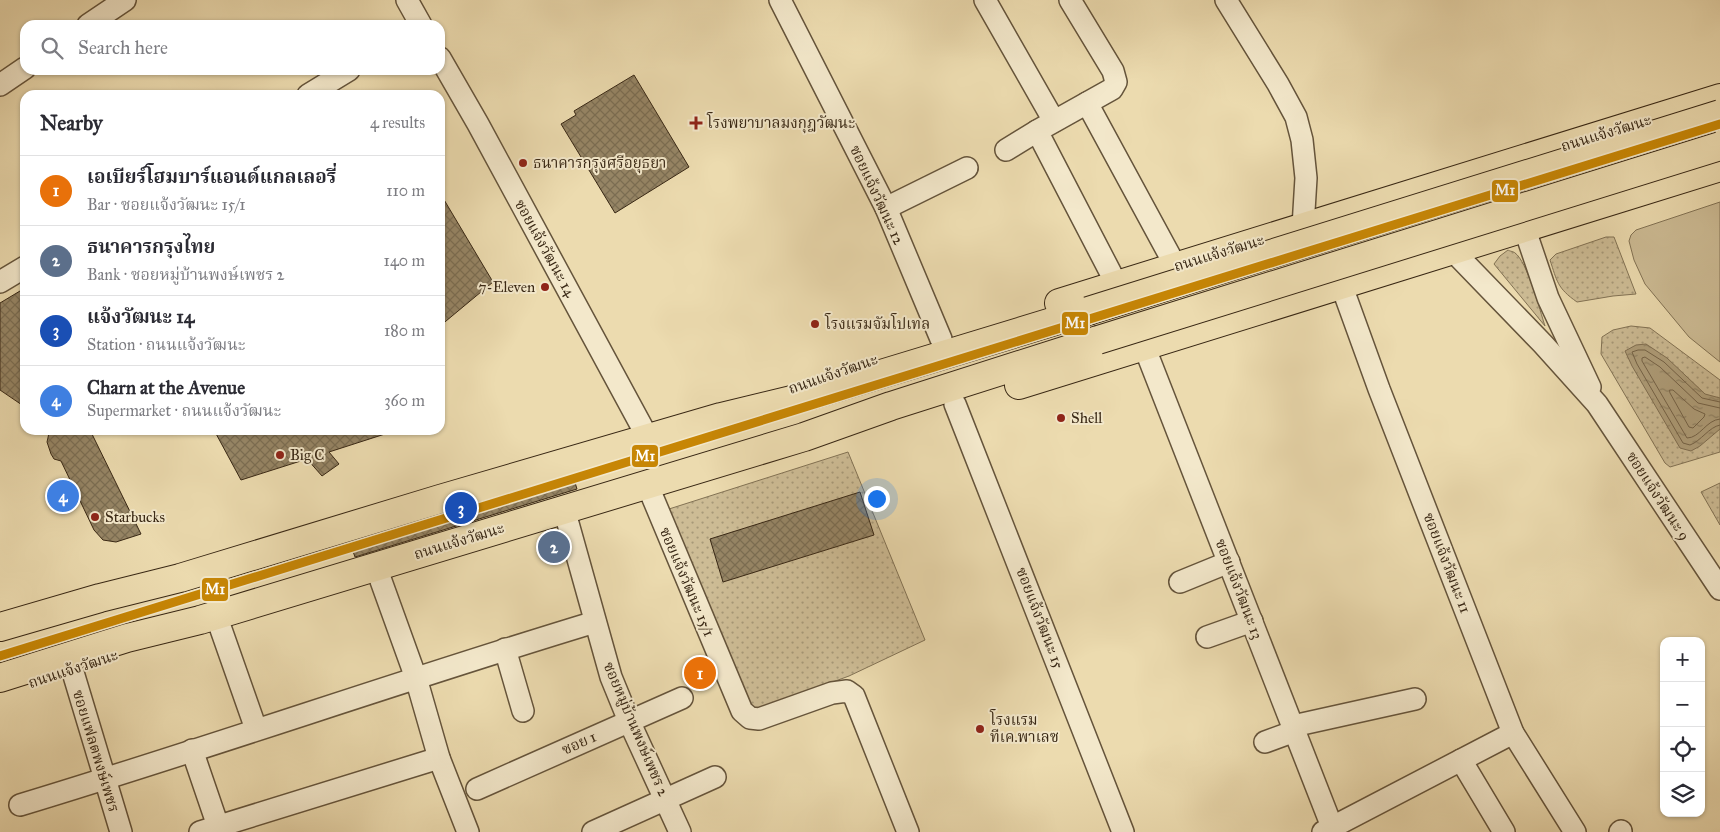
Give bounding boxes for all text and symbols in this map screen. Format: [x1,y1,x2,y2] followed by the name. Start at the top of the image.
[20,20,445,75] search box
[38,34,66,62] icon: search
[78,36,168,59] text: Search here
[40,110,103,136] text: Nearby
[1559,111,1653,155] street label: ถนนแจ้งวัฒนะ
[706,112,855,134] place label: โรงพยาบาลมงกุฎวัฒนะ
[370,113,425,132] text: 4 results
[689,116,703,130] marker: โรงพยาบาลมงกุฎวัฒนะ
[846,142,908,248] street label: ซอยแจ้งวัฒนะ 12
[533,154,667,174] place label: ธนาคารกรุงศรีอยุธยา
[517,157,529,169] marker: ธนาคารกรุงศรีอยุธยา
[87,165,336,188] text: เอเบียร์โฮมบาร์แอนด์แกลเลอรี่
[1491,179,1519,203] line badge: M1
[53,181,59,200] text: 1
[386,181,425,200] text: 110 m
[1495,182,1515,199] text: M1
[87,195,246,214] text: Bar · ซอยแจ้งวัฒนะ 15/1
[511,196,580,300] street label: ซอยแจ้งวัฒนะ 14
[1172,231,1266,275] street label: ถนนแจ้งวัฒนะ
[87,235,215,258] text: ธนาคารกรุงไทย
[52,251,60,270] text: 2
[384,251,425,270] text: 140 m
[87,265,284,284] text: Bank · ซอยหมู่บ้านพงษ์เพชร 2
[479,278,535,296] place label: 7-Eleven
[539,281,551,293] marker: 7-Eleven
[87,305,194,328] text: แจ้งวัฒนะ 14
[1061,311,1089,336] line badge: M1
[824,313,930,333] place label: โรงแรมจัมโปเทล
[1065,315,1085,332] text: M1
[809,318,821,330] marker: โรงแรมจัมโปเทล
[53,321,59,340] text: 3
[384,321,425,340] text: 180 m
[87,335,245,354] text: Station · ถนนแจ้งวัฒนะ
[786,350,880,398] street label: ถนนแจ้งวัฒนะ
[87,376,245,399] text: Charn at the Avenue
[52,391,60,410] text: 4
[384,391,425,410] text: 360 m
[87,401,281,420] text: Supermarket · ถนนแจ้งวัฒนะ
[1071,409,1103,427] place label: Shell
[1055,412,1067,424] marker: Shell
[631,444,659,468] line badge: M1
[290,446,324,464] place label: Big C
[635,448,655,465] text: M1
[1623,448,1693,544] street label: ซอยแจ้งวัฒนะ 9
[274,449,286,461] marker: Big C
[47,477,79,515] pin: 4
[864,486,890,512] your location
[445,489,477,527] pin: 3
[105,508,165,526] place label: Starbucks
[1420,510,1474,616] street label: ซอยแจ้งวัฒนะ 11
[89,511,101,523] marker: Starbucks
[412,519,506,563] street label: ถนนแจ้งวัฒนะ
[656,525,718,639] street label: ซอยแจ้งวัฒนะ 15/1
[538,528,570,566] pin: 2
[1212,536,1266,642] street label: ซอยแจ้งวัฒนะ 13
[1012,565,1068,671] street label: ซอยแจ้งวัฒนะ 15
[201,577,229,602] line badge: M1
[205,581,225,598] text: M1
[1660,637,1705,817] map controls
[1660,637,1705,682] button: +
[26,646,120,692] street label: ถนนแจ้งวัฒนะ
[684,654,716,692] pin: 1
[599,659,674,800] street label: ซอยหมู่บ้านพงษ์เพชร 2
[1660,682,1705,727] button: −
[69,687,124,814] street label: ซอยแฟลตพงษ์เพชร
[989,709,1059,746] place label: โรงแรม ทีเค.พาเลซ
[974,723,986,735] marker: โรงแรม ทีเค.พาเลซ
[559,727,599,759] street label: ซอย 1
[1660,727,1705,772] button: locate
[1660,772,1705,817] button: layers

